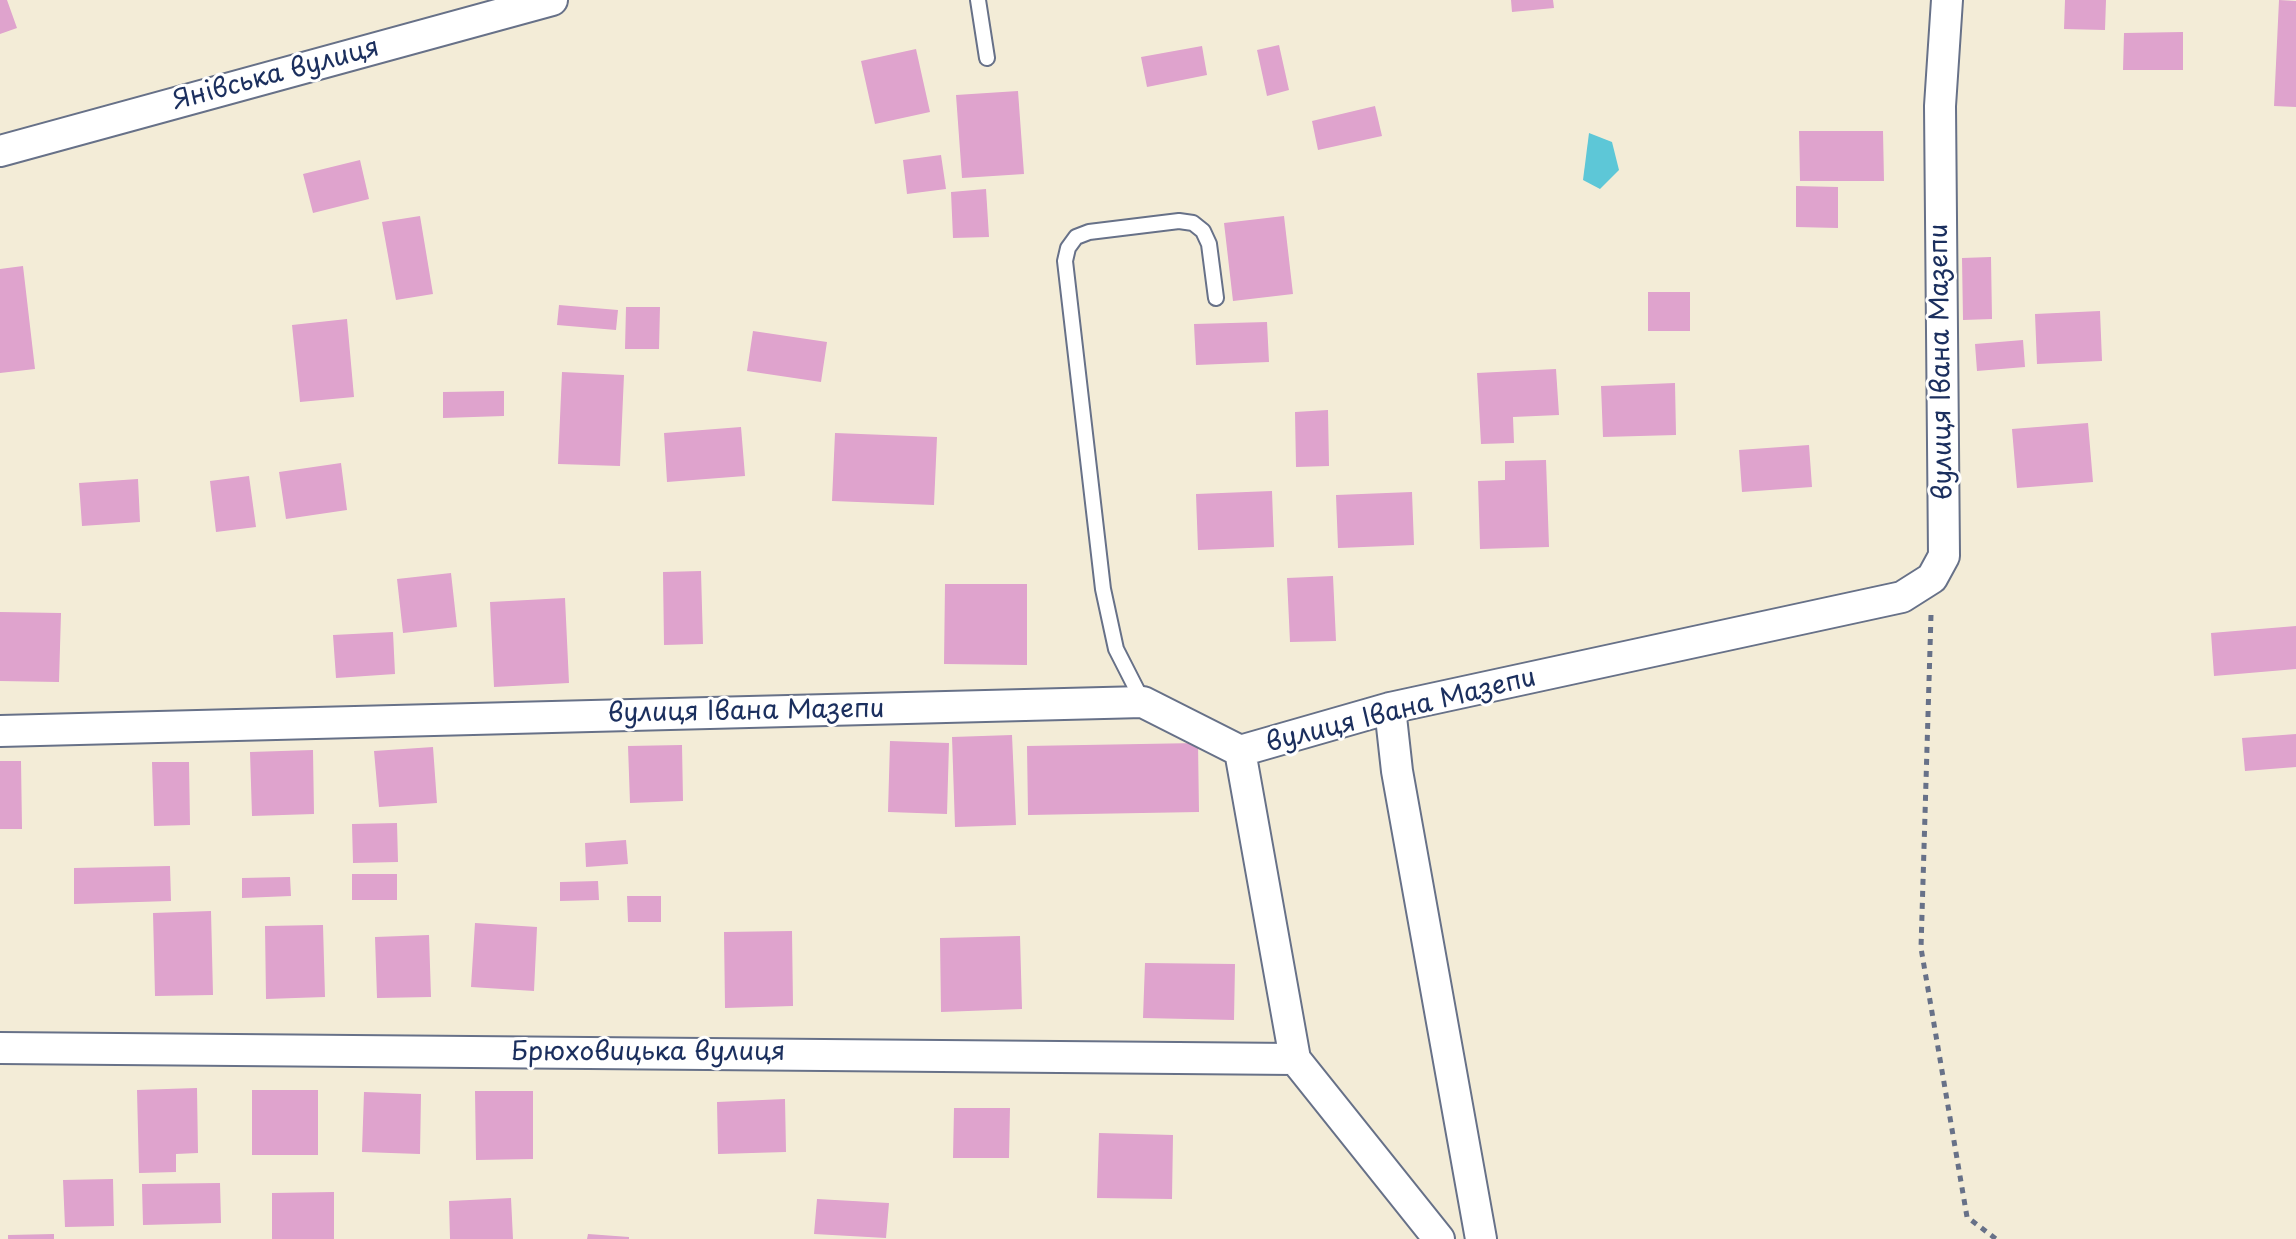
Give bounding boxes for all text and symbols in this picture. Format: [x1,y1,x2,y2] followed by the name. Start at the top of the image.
[169,32,383,118] street label: Янівська вулиця
[1924,223,1960,501] street label: вулиця Івана Мазепи
[1263,662,1539,760] street label: вулиця Івана Мазепи
[607,694,885,730] street label: вулиця Івана Мазепи
[511,1037,785,1069] street label: Брюховицька вулиця

